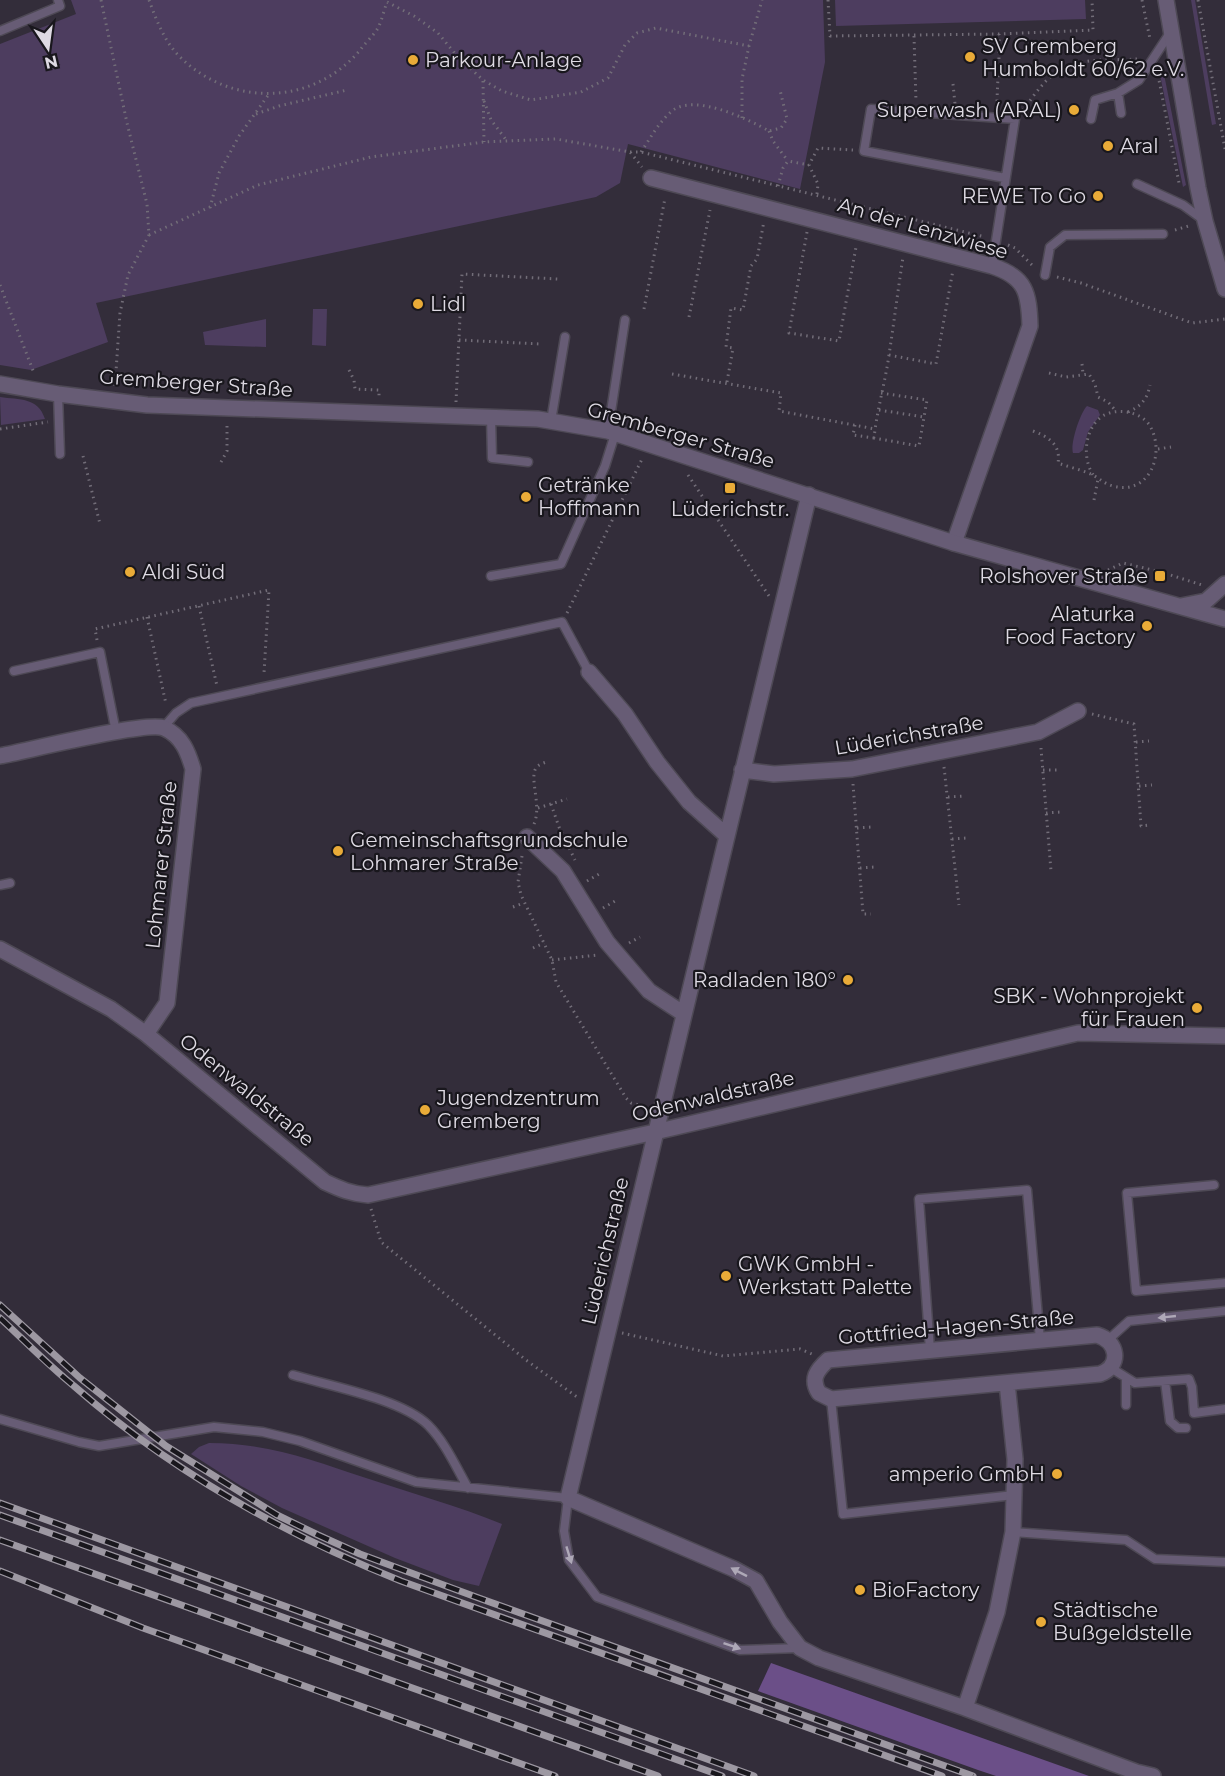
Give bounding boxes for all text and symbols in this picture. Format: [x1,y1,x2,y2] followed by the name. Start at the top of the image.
[18,18,78,78] north arrow
[982,34,1184,81] place label: SV Gremberg Humboldt 60/62 e.V.
[425,48,582,72] place label: Parkour-Anlage
[963,50,977,64] marker: SV Gremberg Humboldt 60/62 e.V.
[43,51,60,73] text: N
[406,53,420,67] marker: Parkour-Anlage
[877,98,1062,122] place label: Superwash (ARAL)
[1067,103,1081,117] marker: Superwash (ARAL)
[1120,134,1159,158] place label: Aral
[1101,139,1115,153] marker: Aral
[962,184,1086,208] place label: REWE To Go
[1091,189,1105,203] marker: REWE To Go
[835,192,1011,264] street label: An der Lenzwiese
[430,292,466,316] place label: Lidl
[411,297,425,311] marker: Lidl
[98,364,294,402] street label: Gremberger Straße
[585,397,777,473] street label: Gremberger Straße
[538,473,640,520] place label: Getränke Hoffmann
[723,481,737,495] marker: Lüderichstr.
[519,490,533,504] marker: Getränke Hoffmann
[671,497,789,521] place label: Lüderichstr.
[142,560,225,584] place label: Aldi Süd
[979,564,1148,588] place label: Rolshover Straße
[123,565,137,579] marker: Aldi Süd
[1153,569,1167,583] marker: Rolshover Straße
[1004,602,1135,649] place label: Alaturka Food Factory
[1140,619,1154,633] marker: Alaturka Food Factory
[833,710,985,760] street label: Lüderichstraße
[140,780,182,950] street label: Lohmarer Straße
[350,828,628,875] place label: Gemeinschaftsgrundschule Lohmarer Straße
[331,844,345,858] marker: Gemeinschaftsgrundschule Lohmarer Straße
[693,968,836,992] place label: Radladen 180°
[841,973,855,987] marker: Radladen 180°
[993,984,1185,1031] place label: SBK - Wohnprojekt für Frauen
[1190,1001,1204,1015] marker: SBK - Wohnprojekt für Frauen
[175,1028,319,1152] street label: Odenwaldstraße
[629,1066,797,1126] street label: Odenwaldstraße
[436,1086,600,1133] place label: Jugendzentrum Gremberg
[418,1103,432,1117] marker: Jugendzentrum Gremberg
[576,1175,634,1327] street label: Lüderichstraße
[738,1252,912,1299] place label: GWK GmbH - Werkstatt Palette
[719,1269,733,1283] marker: GWK GmbH - Werkstatt Palette
[837,1305,1075,1349] street label: Gottfried-Hagen-Straße
[1157,1312,1176,1322] one-way arrow
[889,1462,1045,1486] place label: amperio GmbH
[1050,1467,1064,1481] marker: amperio GmbH
[565,1546,574,1564] one-way arrow
[730,1567,747,1577] one-way arrow
[872,1578,980,1602] place label: BioFactory
[853,1583,867,1597] marker: BioFactory
[1053,1598,1192,1645] place label: Städtische Bußgeldstelle
[1034,1615,1048,1629] marker: Städtische Bußgeldstelle
[723,1642,741,1652] one-way arrow

